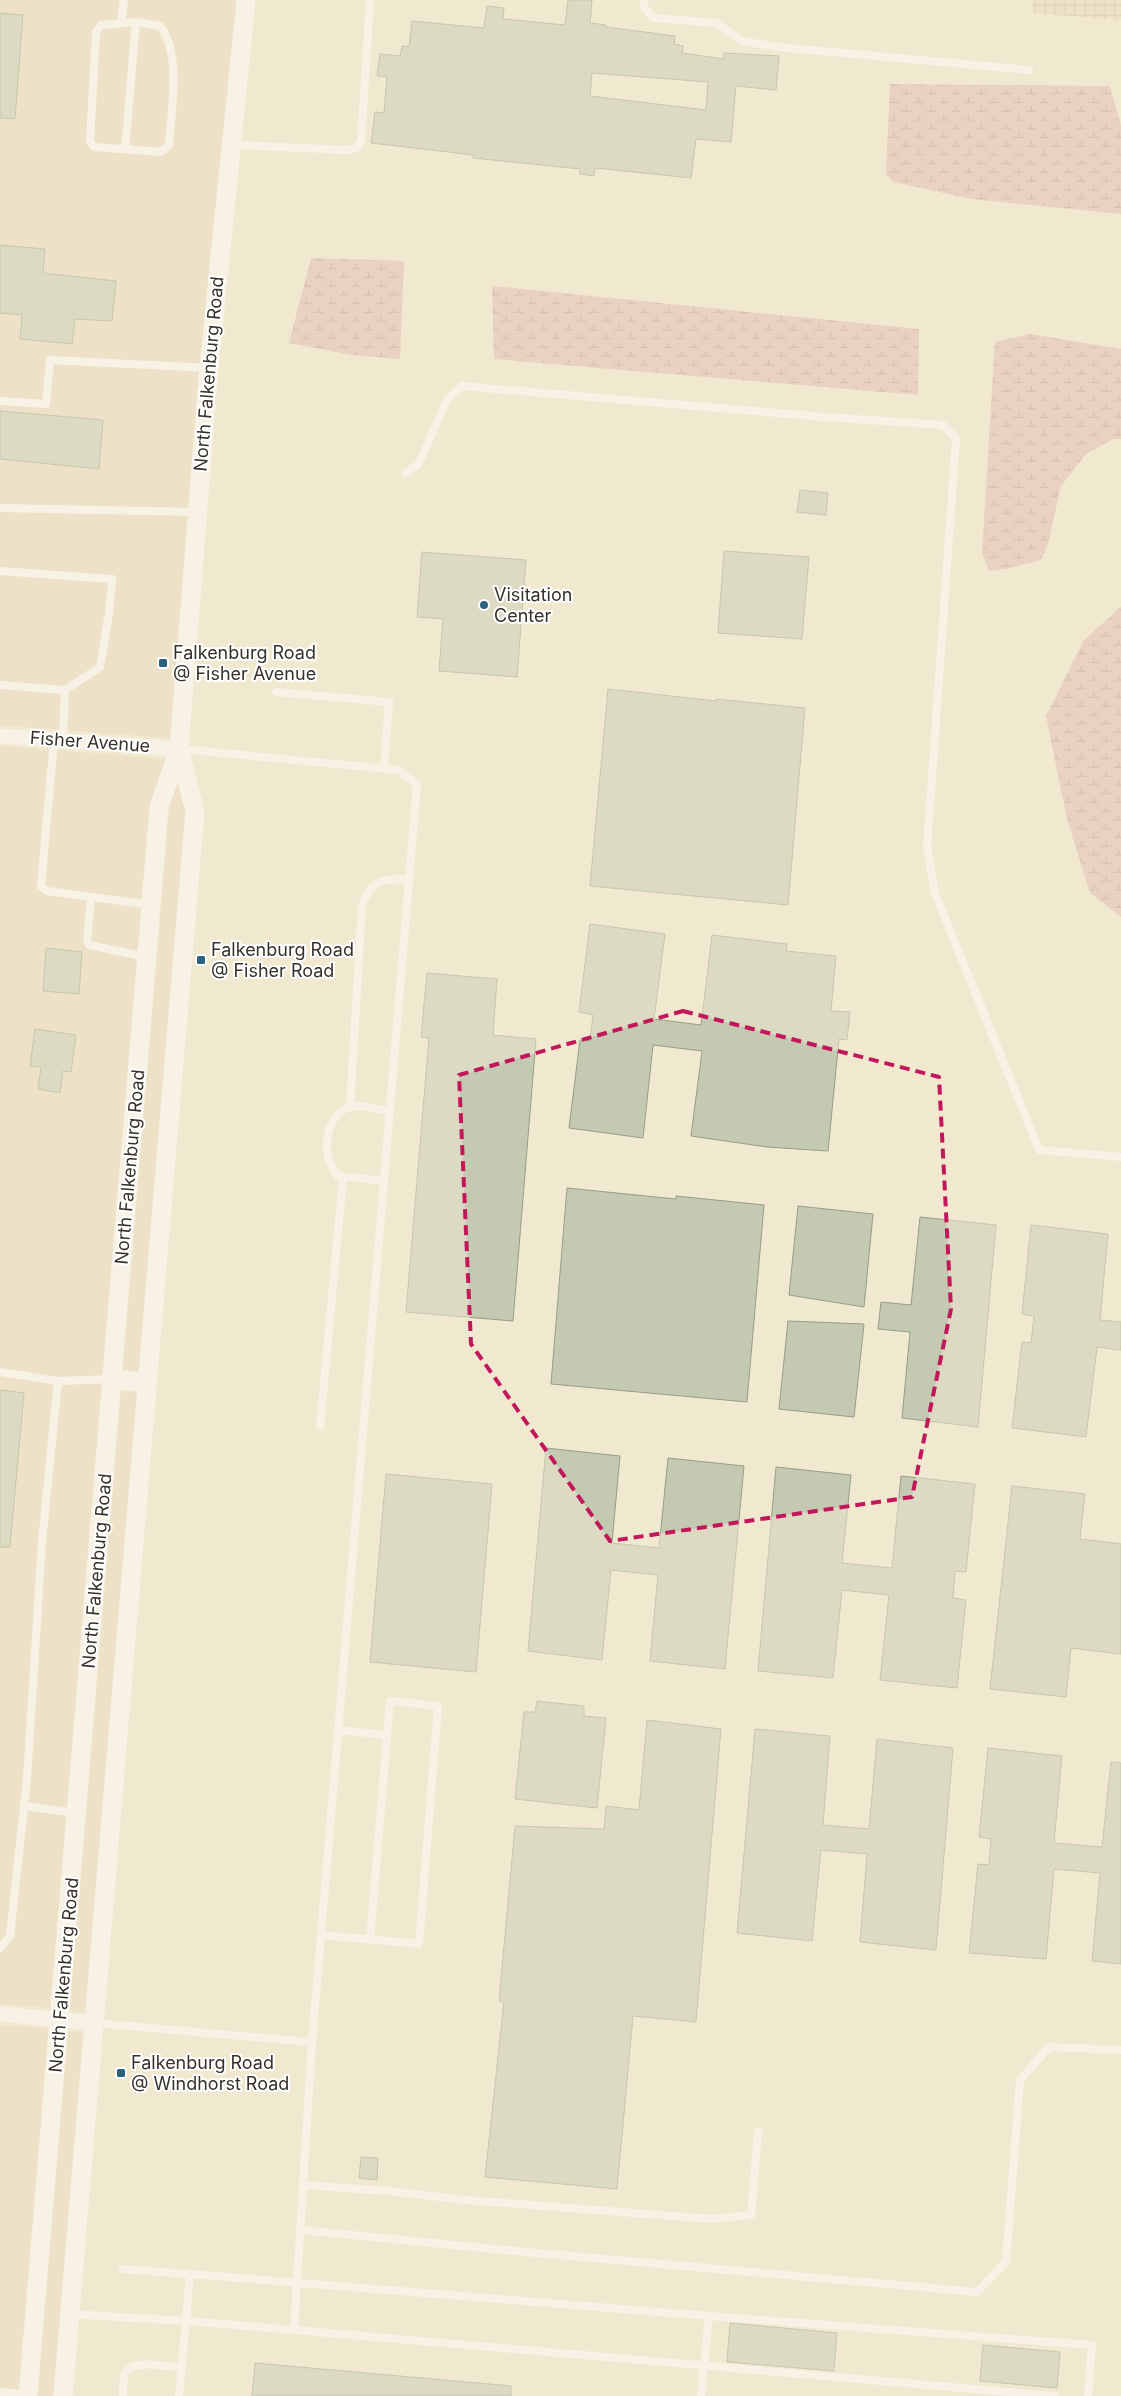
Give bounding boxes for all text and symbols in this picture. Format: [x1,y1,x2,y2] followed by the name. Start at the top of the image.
[190,275,228,472] street label: North Falkenburg Road
[494,584,572,626] place label: Visitation Center
[478,599,490,611] marker: Visitation Center
[173,642,316,684] place label: Falkenburg Road @ Fisher Avenue
[157,657,169,669] marker: Falkenburg Road @ Fisher Avenue
[29,727,151,756] street label: Fisher Avenue
[211,939,354,981] place label: Falkenburg Road @ Fisher Road
[195,954,207,966] marker: Falkenburg Road @ Fisher Road
[111,1068,149,1265] street label: North Falkenburg Road
[78,1472,116,1669] street label: North Falkenburg Road
[45,1876,83,2073] street label: North Falkenburg Road
[131,2052,289,2094] place label: Falkenburg Road @ Windhorst Road
[115,2067,127,2079] marker: Falkenburg Road @ Windhorst Road

